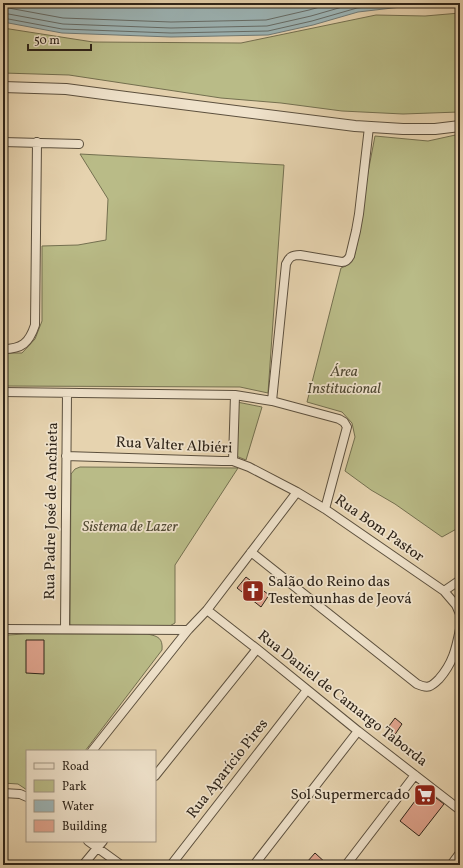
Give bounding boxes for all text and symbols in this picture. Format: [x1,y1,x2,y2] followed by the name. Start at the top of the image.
[28,26,91,52] scale bar
[34,33,60,49] text: 50 m
[307,362,381,400] park label: Área Institucional
[40,422,64,600] street label: Rua Padre José de Anchieta
[115,432,233,460] street label: Rua Valter Albiéri
[330,490,428,568] street label: Rua Bom Pastor
[82,517,178,538] park label: Sistema de Lazer
[268,572,412,610] place label: Salão do Reino das Testemunhas de Jeová
[240,578,266,604] church icon: Salão do Reino das Testemunhas de Jeová
[253,626,431,772] street label: Rua Daniel de Camargo Taborda
[182,715,274,823] street label: Rua Aparício Pires
[26,750,156,842] legend
[62,759,89,775] text: Road
[62,779,87,795] text: Park
[412,782,438,808] supermarket icon: Sol Supermercado
[290,785,410,806] place label: Sol Supermercado
[62,799,94,815] text: Water
[62,819,107,835] text: Building

